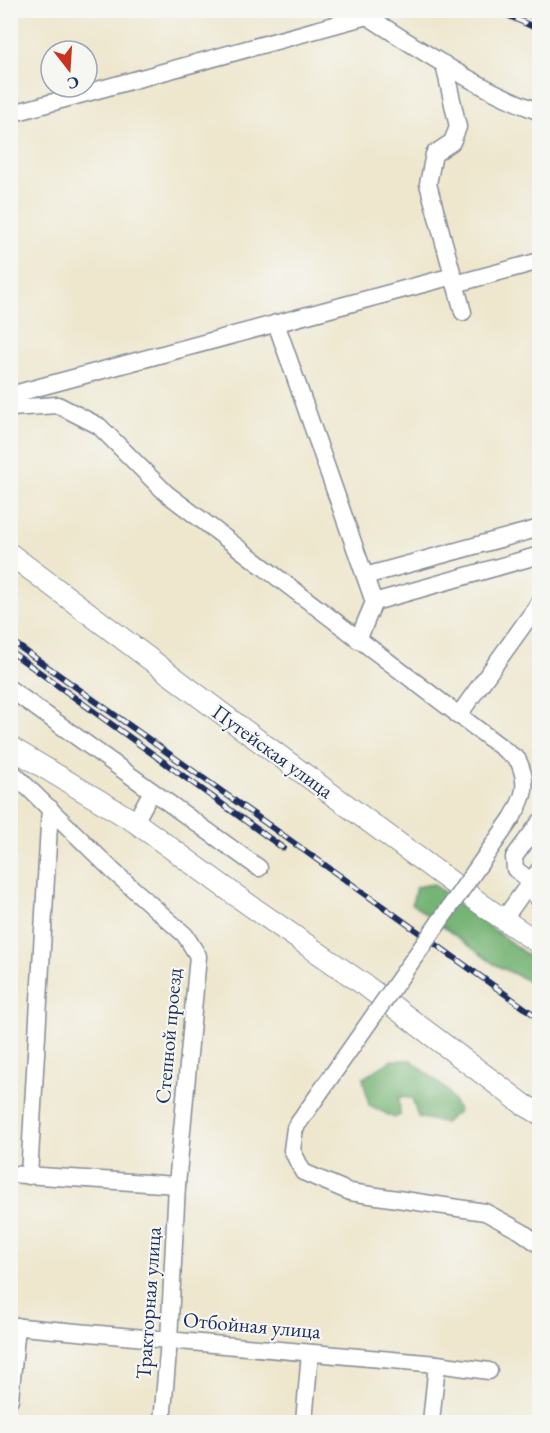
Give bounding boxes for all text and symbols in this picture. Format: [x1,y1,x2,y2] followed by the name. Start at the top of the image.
[39,39,99,99] north arrow
[65,71,82,95] text: С
[207,698,339,804] street label: Путейская улица
[149,967,187,1105] street label: Степной проезд
[129,1225,167,1380] street label: Тракторная улица
[182,1306,323,1345] street label: Отбойная улица

